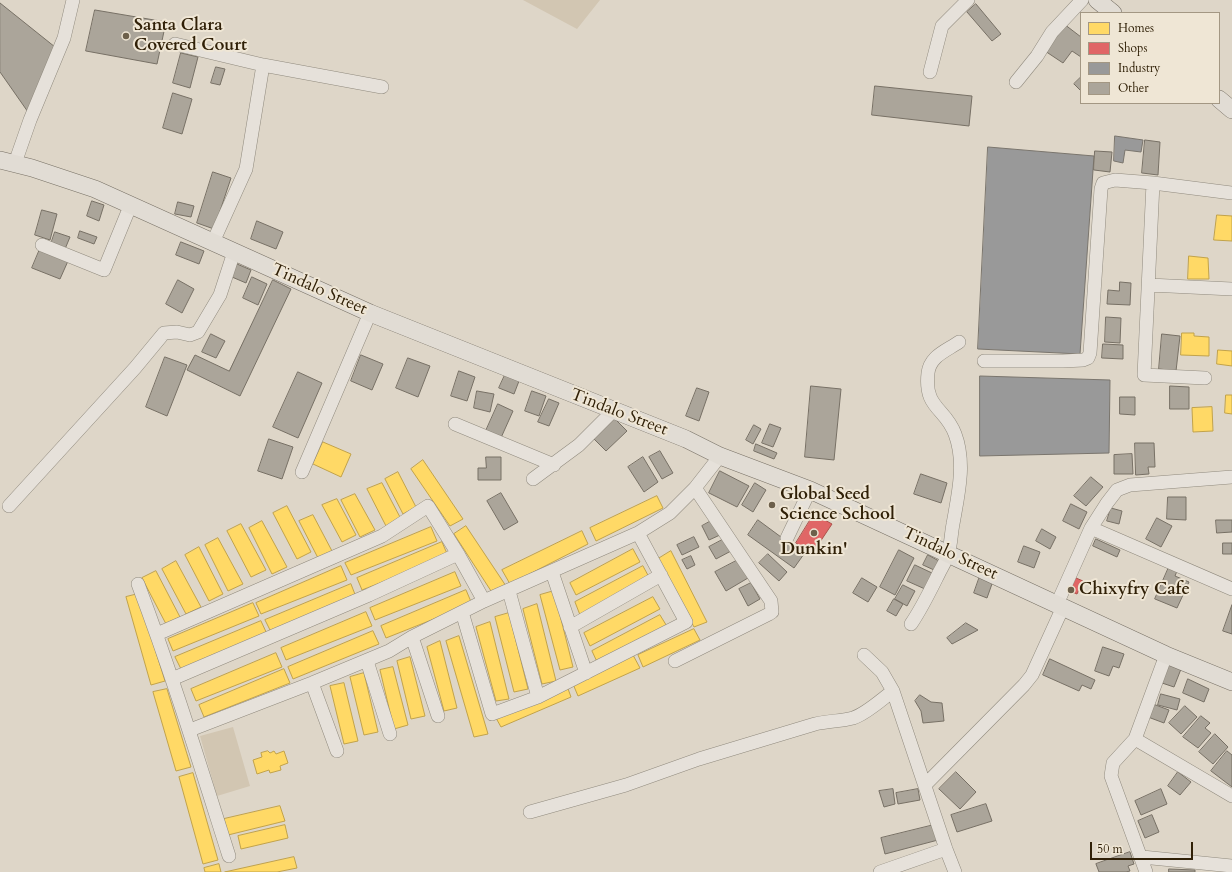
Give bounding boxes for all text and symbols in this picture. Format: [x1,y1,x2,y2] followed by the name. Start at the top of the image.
[1080,12,1220,104] legend
[134,16,247,56] place label: Santa Clara Covered Court
[1118,20,1154,36] text: Homes
[121,31,131,41] marker: Santa Clara Covered Court
[1118,40,1147,56] text: Shops
[1118,60,1160,76] text: Industry
[1118,80,1149,96] text: Other
[268,260,370,320] street label: Tindalo Street
[568,385,670,441] street label: Tindalo Street
[780,485,895,525] place label: Global Seed Science School
[767,500,777,510] marker: Global Seed Science School
[899,523,1001,585] street label: Tindalo Street
[809,528,819,538] marker: Dunkin'
[781,540,847,560] place label: Dunkin'
[1079,580,1190,600] place label: Chixyfry Cafe
[1066,585,1076,595] marker: Chixyfry Cafe
[1092,834,1195,860] scale bar
[1097,841,1123,857] text: 50 m

